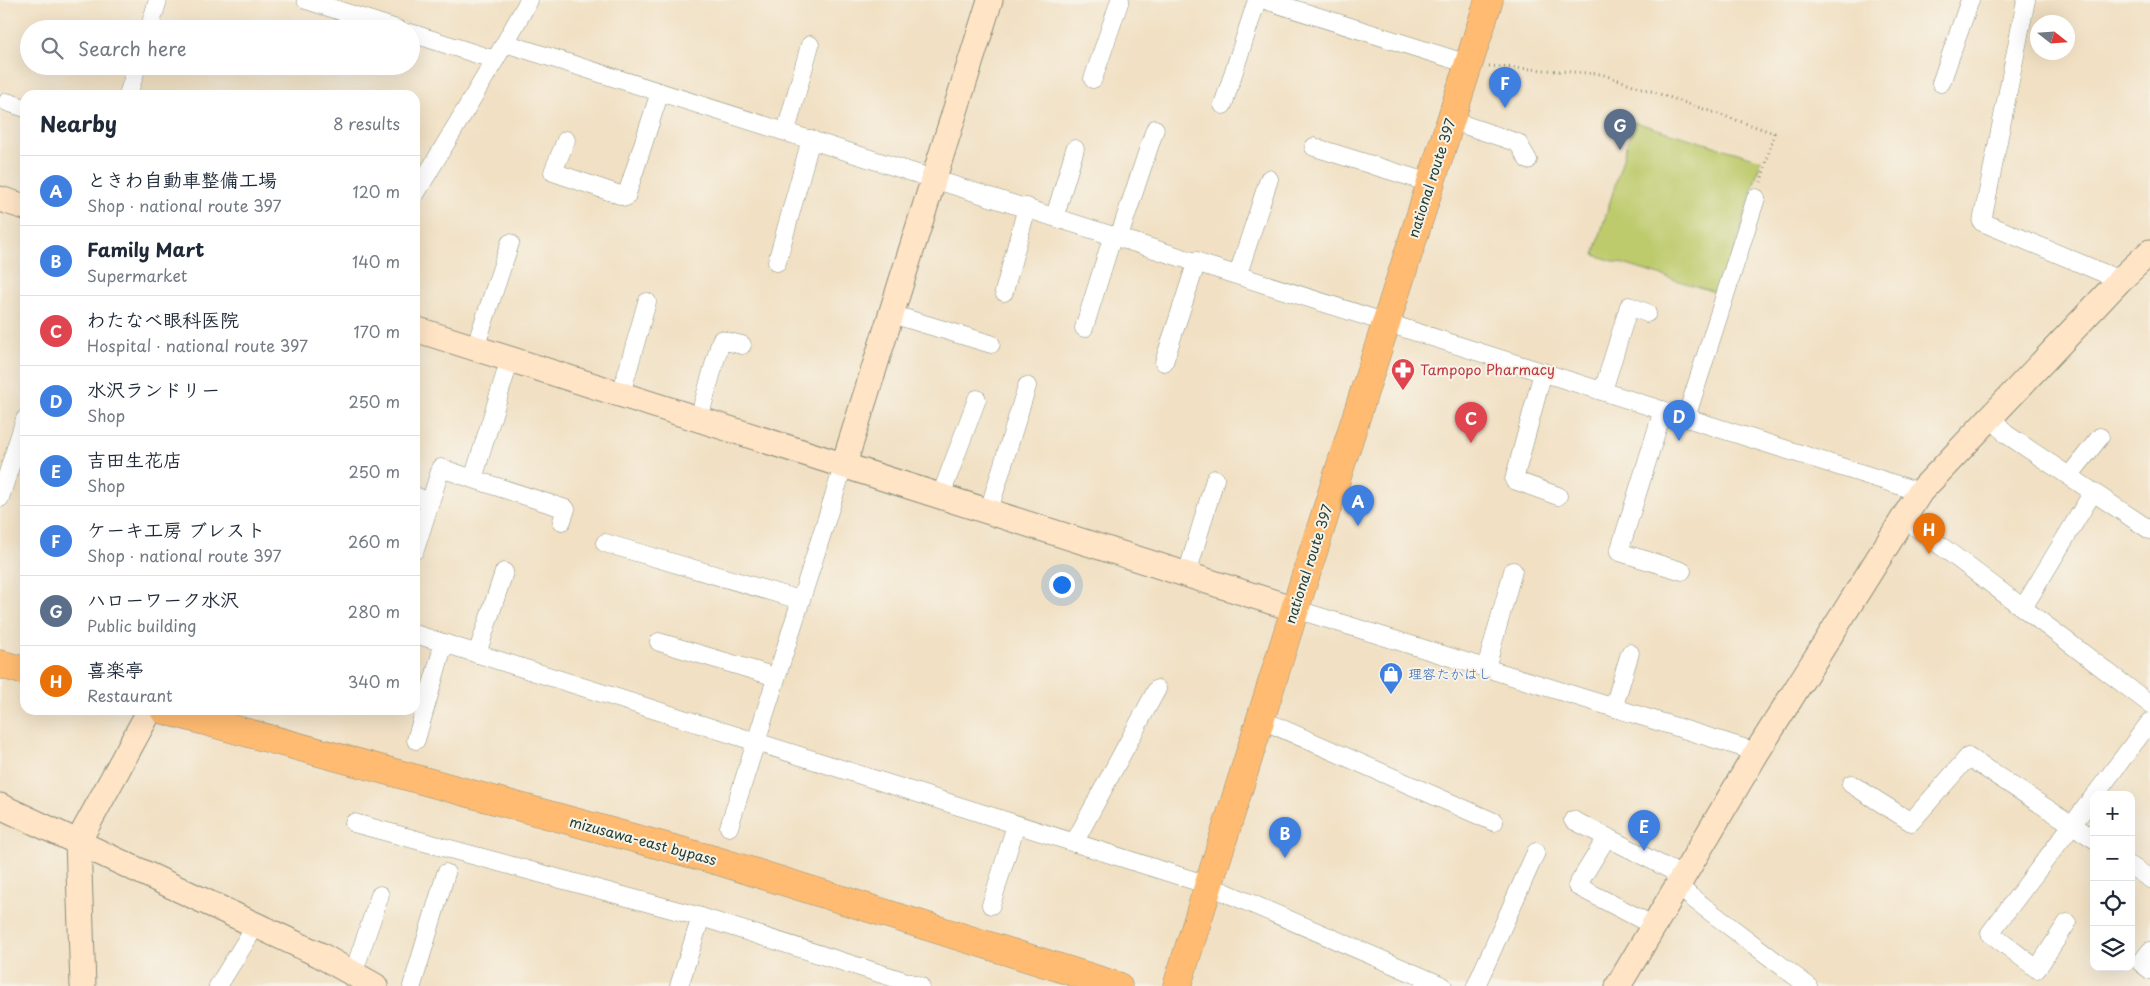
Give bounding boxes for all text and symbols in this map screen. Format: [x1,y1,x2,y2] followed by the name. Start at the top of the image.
[2030,15,2075,60] north arrow
[20,20,420,75] search box
[38,34,66,62] icon: search
[78,34,187,62] text: Search here
[1489,67,1521,108] pin: F
[40,107,117,139] text: Nearby
[1604,109,1636,150] pin: G
[333,111,400,135] text: 8 results
[1402,115,1461,240] street label: national route 397
[87,165,277,193] text: ときわ自動車整備工場
[50,179,62,203] text: A
[353,179,400,203] text: 120 m
[87,193,282,217] text: Shop · national route 397
[87,235,204,263] text: Family Mart
[51,249,61,273] text: B
[352,249,400,273] text: 140 m
[87,263,187,287] text: Supermarket
[87,305,239,333] text: わたなべ眼科医院
[50,319,62,343] text: C
[354,319,400,343] text: 170 m
[87,333,308,357] text: Hospital · national route 397
[1390,357,1416,391] pharmacy icon: Tampopo Pharmacy
[1420,359,1555,380] place label: Tampopo Pharmacy
[87,375,220,403] text: 水沢ランドリー
[50,389,62,413] text: D
[349,389,400,413] text: 250 m
[1663,400,1695,441] pin: D
[1455,402,1487,443] pin: C
[87,403,125,427] text: Shop
[87,445,182,473] text: 吉田生花店
[51,459,61,483] text: E
[349,459,400,483] text: 250 m
[87,473,125,497] text: Shop
[1342,485,1374,526] pin: A
[1279,501,1338,626] street label: national route 397
[1913,513,1945,554] pin: H
[87,515,266,543] text: ケーキ工房 ブレスト
[51,529,61,553] text: F
[348,529,400,553] text: 260 m
[87,543,282,567] text: Shop · national route 397
[1049,572,1075,598] your location
[87,585,239,613] text: ハローワーク水沢
[49,599,63,623] text: G
[348,599,400,623] text: 280 m
[87,613,197,637] text: Public building
[87,655,144,683] text: 喜楽亭
[1378,661,1404,695] shop icon: 理容たかはし
[1408,663,1492,684] place label: 理容たかはし
[50,669,62,693] text: H
[348,669,400,693] text: 340 m
[87,683,173,707] text: Restaurant
[2090,791,2135,971] map controls
[2090,791,2135,836] button: +
[1628,810,1660,851] pin: E
[567,811,720,870] street label: mizusawa-east bypass
[1269,817,1301,858] pin: B
[2090,836,2135,881] button: −
[2090,881,2135,926] button: locate
[2090,926,2135,971] button: layers

